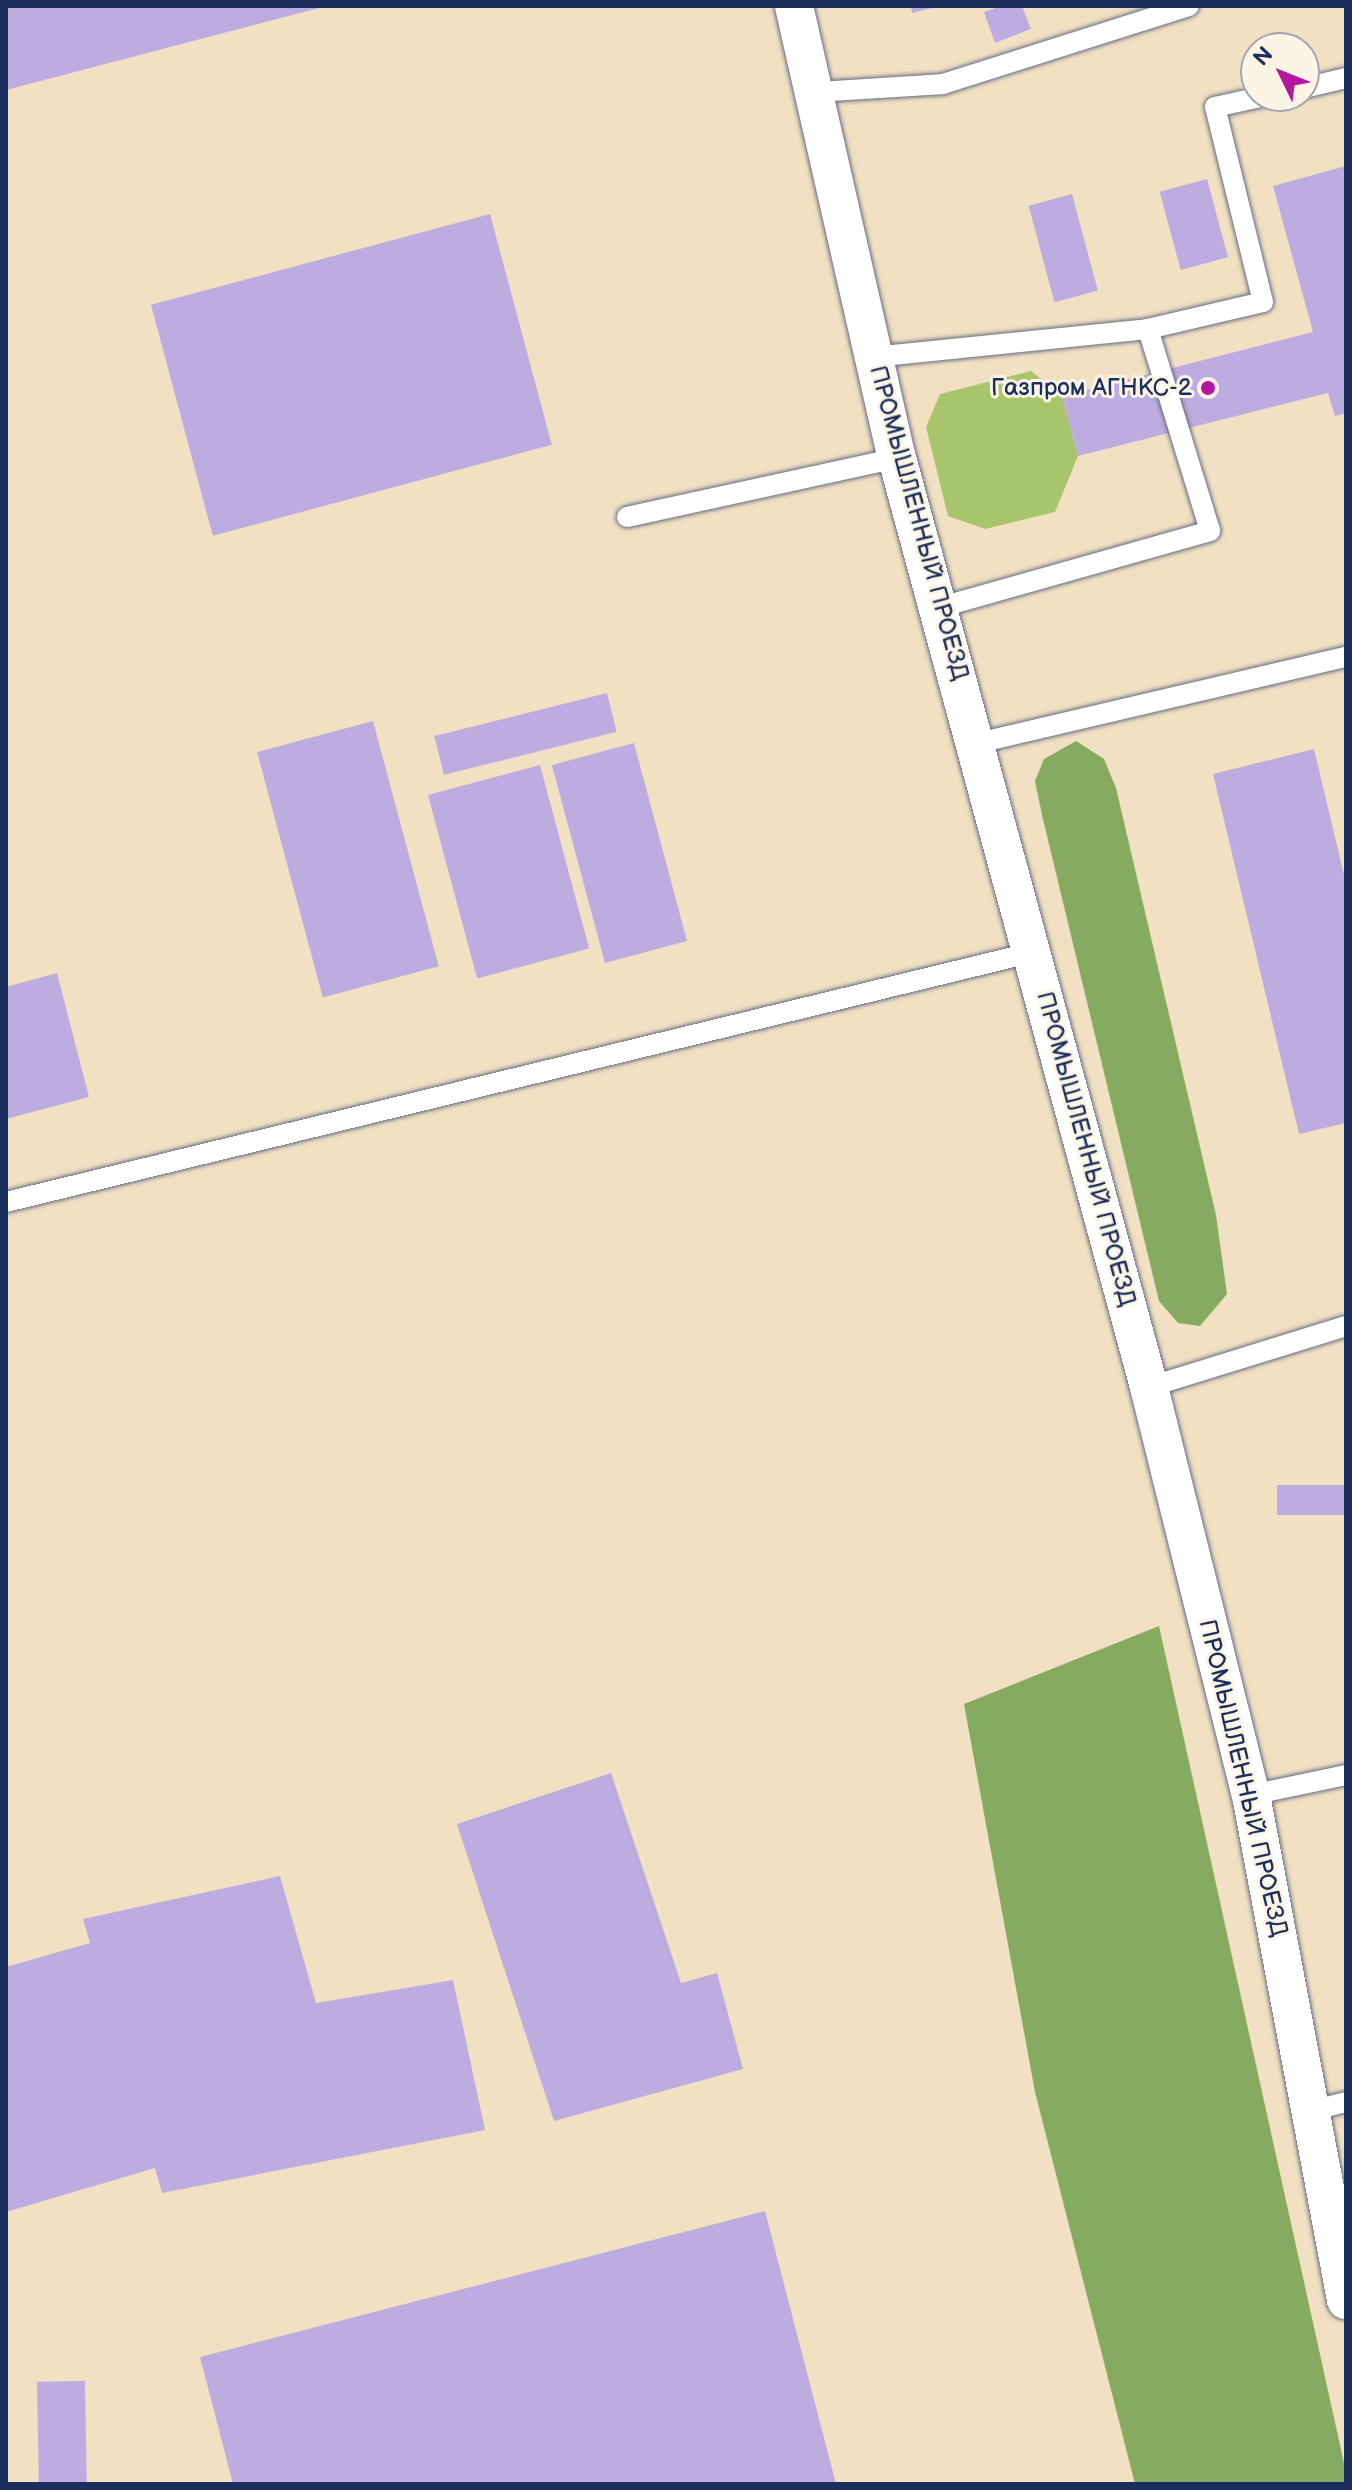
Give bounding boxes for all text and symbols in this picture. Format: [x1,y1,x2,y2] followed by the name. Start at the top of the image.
[1240,32,1320,112] north arrow
[1248,41,1279,72] text: N
[863,362,975,684] street label: ПРОМЫШЛЕННЫЙ ПРОЕЗД
[991,374,1192,402] place label: Газпром АГНКС-2
[1199,379,1217,397] marker: Газпром АГНКС-2
[1030,988,1142,1310] street label: ПРОМЫШЛЕННЫЙ ПРОЕЗД
[1192,1617,1294,1939] street label: ПРОМЫШЛЕННЫЙ ПРОЕЗД

